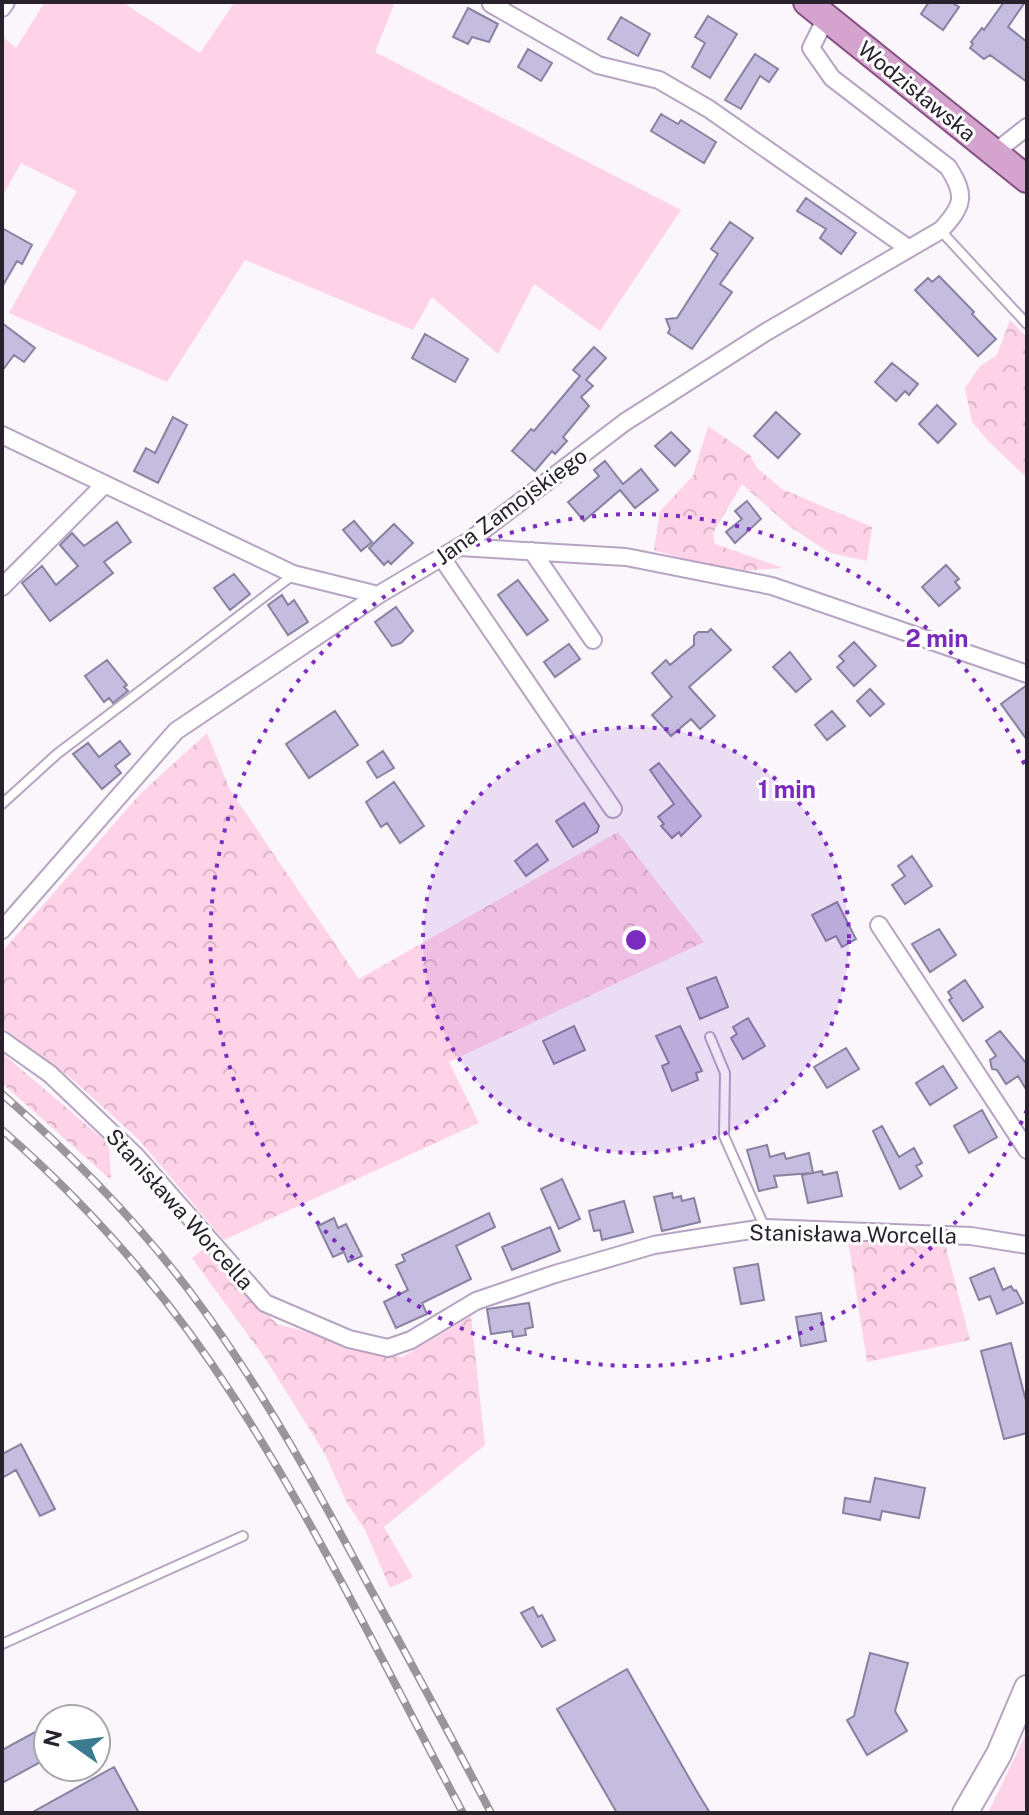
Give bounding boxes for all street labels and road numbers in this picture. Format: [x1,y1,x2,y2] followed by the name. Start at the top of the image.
[853,36,981,146] street label: Wodzisławska
[430,442,592,570] street label: Jana Zamojskiego
[101,1123,259,1295] street label: Stanisława Worcella
[749,1219,957,1249] street label: Stanisława Worcella

